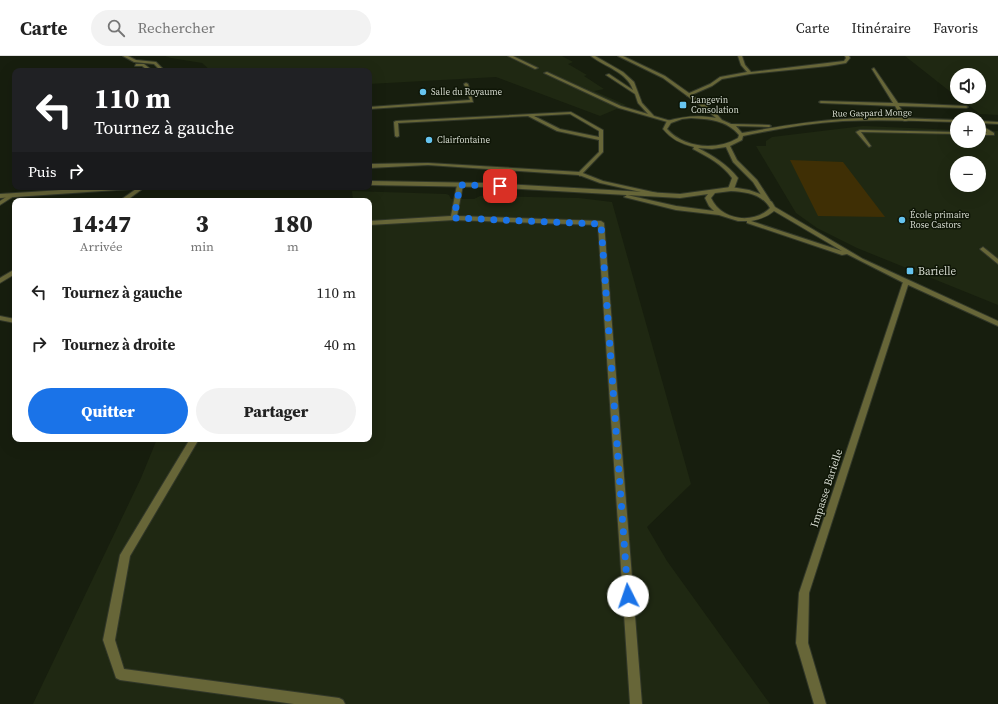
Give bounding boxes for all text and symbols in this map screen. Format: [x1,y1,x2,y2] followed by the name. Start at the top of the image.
[91,10,371,46] search box
[20,15,67,41] text: Carte
[105,17,127,39] icon: search
[137,17,215,38] text: Rechercher
[796,18,830,38] text: Carte
[852,18,911,38] text: Itinéraire
[933,18,978,38] text: Favoris
[950,68,986,192] map controls
[950,68,986,104] button: sound
[94,79,171,117] text: 110 m
[28,84,80,136] icon: left
[431,86,503,98] place label: Salle du Royaume
[418,87,428,97] marker: Salle du Royaume
[691,94,740,116] place label: Langevin Consolation
[678,100,688,110] marker: Langevin Consolation
[832,106,913,120] street label: Rue Gaspard Monge
[950,112,986,148] button: +
[94,115,234,140] text: Tournez à gauche
[437,134,490,146] place label: Clairfontaine
[424,135,434,145] marker: Clairfontaine
[950,156,986,192] button: −
[65,160,87,182] icon: right
[28,161,57,182] text: Puis
[483,169,517,203] pin
[489,175,511,197] icon: arrive
[71,207,131,240] text: 14:47
[196,207,209,240] text: 3
[273,207,313,240] text: 180
[910,209,970,231] place label: École primaire Rose Castors
[897,215,907,225] marker: École primaire Rose Castors
[80,238,123,255] text: Arrivée
[190,238,214,255] text: min
[287,238,299,255] text: m
[918,264,956,279] place label: Barielle
[905,266,915,276] marker: Barielle
[28,281,50,303] icon: left
[62,282,182,303] text: Tournez à gauche
[316,282,356,303] text: 110 m
[28,333,50,355] icon: right
[62,334,175,355] text: Tournez à droite
[324,334,356,355] text: 40 m
[28,388,188,434] button: Quitter
[196,388,356,434] button: Partager
[807,447,846,529] street label: Impasse Barielle
[607,575,649,617] position arrow

